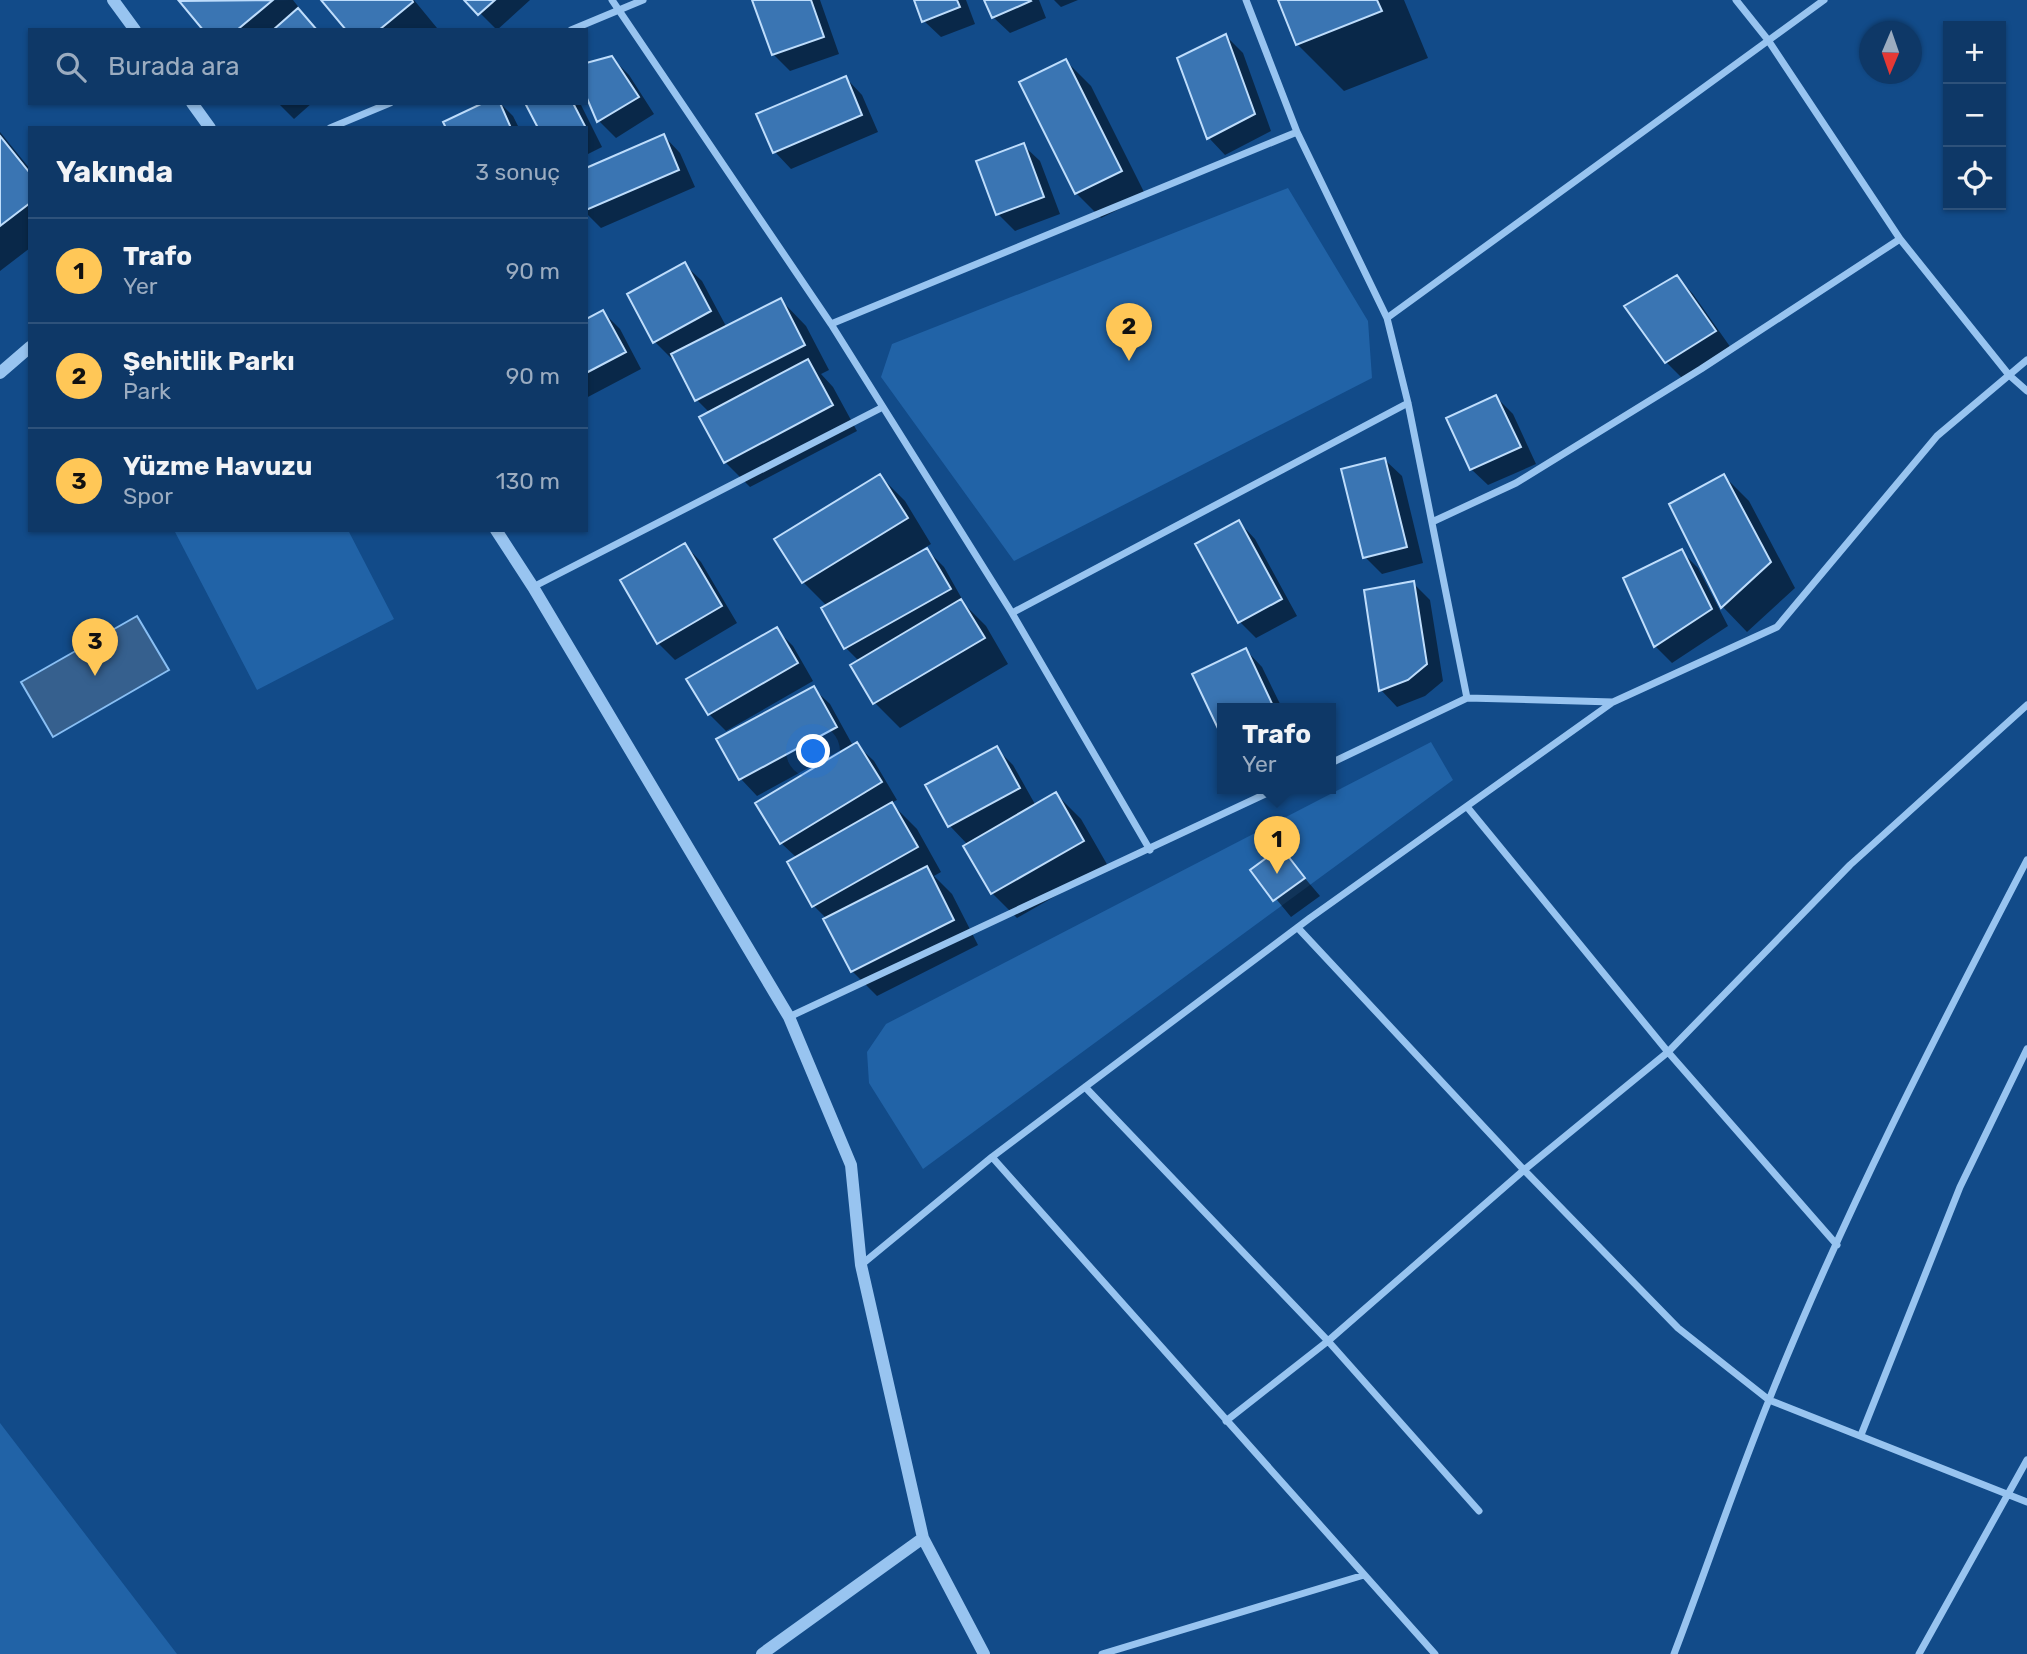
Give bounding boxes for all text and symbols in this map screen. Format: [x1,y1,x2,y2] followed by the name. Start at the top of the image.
[1859,21,1922,84] north arrow
[1943,21,2006,210] map controls
[1943,21,2006,84] button: +
[28,28,588,105] search box
[52,48,90,86] icon: search
[108,51,240,82] text: Burada ara
[1943,84,2006,147] button: −
[1943,147,2006,210] button: locate
[56,154,173,190] text: Yakında
[475,158,560,186] text: 3 sonuç
[123,241,192,272] text: Trafo
[73,257,85,285] text: 1
[506,257,560,285] text: 90 m
[123,272,158,300] text: Yer
[1106,303,1152,361] pin: 2
[123,346,295,377] text: Şehitlik Parkı
[72,362,86,390] text: 2
[506,362,560,390] text: 90 m
[123,377,171,405] text: Park
[123,451,312,482] text: Yüzme Havuzu
[71,467,87,495] text: 3
[496,467,560,495] text: 130 m
[123,482,173,510] text: Spor
[72,618,118,676] pin: 3
[1217,703,1336,794] popup
[1242,719,1311,750] text: Trafo
[796,734,830,768] your location
[1242,750,1277,778] text: Yer
[1254,816,1300,874] pin: 1

